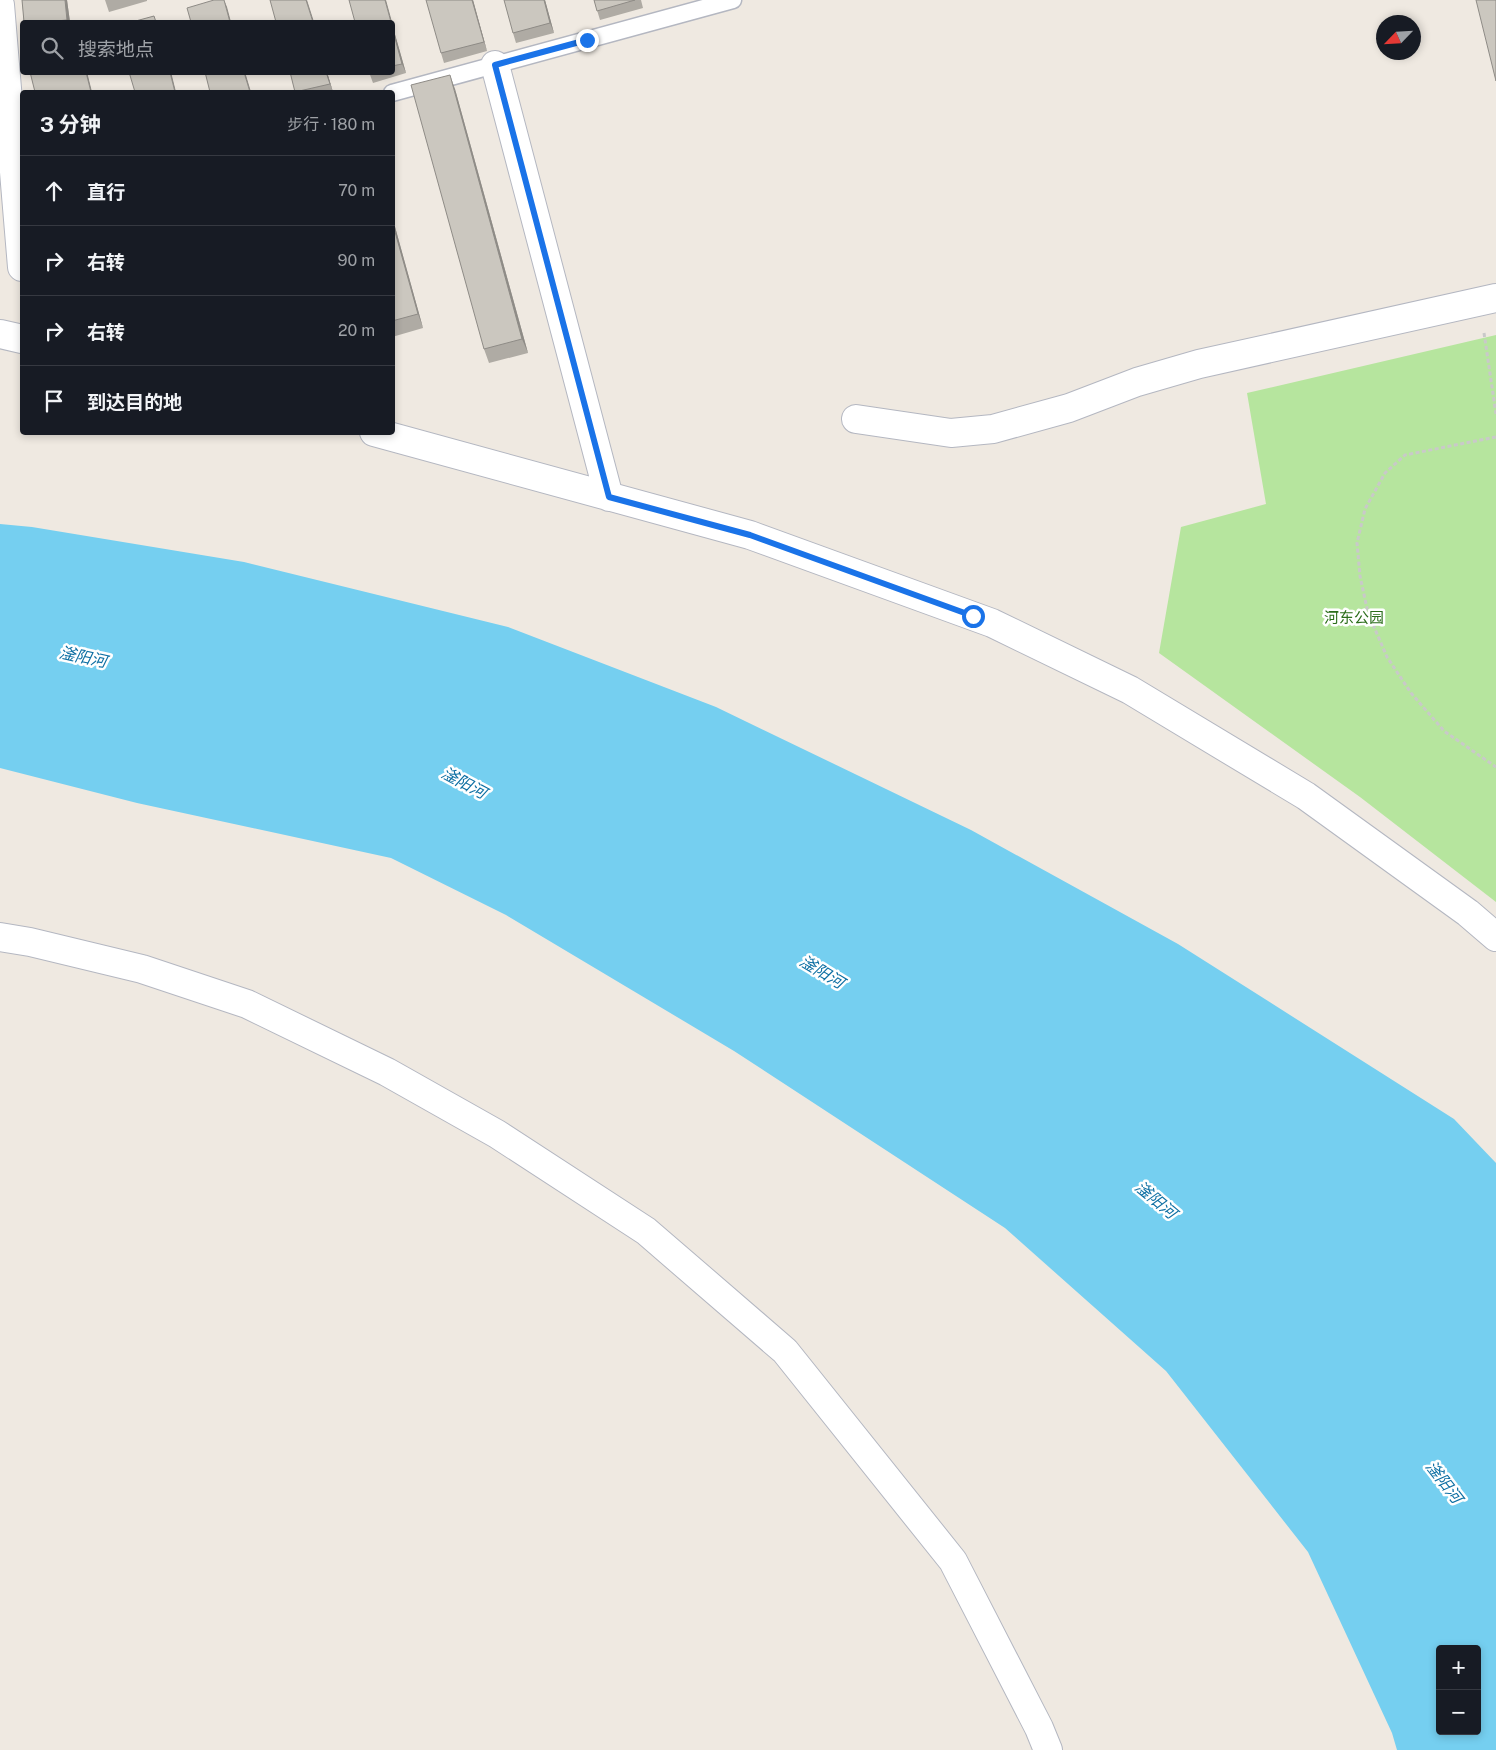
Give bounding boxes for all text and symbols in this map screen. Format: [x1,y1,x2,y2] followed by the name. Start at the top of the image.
[1376,15,1421,60] north arrow
[20,20,395,75] search box
[576,29,599,52] route end
[38,34,66,62] icon: search
[78,38,154,60] text: 搜索地点
[40,112,101,137] text: 3 分钟
[287,115,375,134] text: 步行 · 180 m
[40,177,68,205] icon: ahead
[87,181,125,203] text: 直行
[338,181,375,200] text: 70 m
[40,247,68,275] icon: right
[87,251,125,273] text: 右转
[338,251,375,270] text: 90 m
[40,317,68,345] icon: right
[87,321,125,343] text: 右转
[338,321,375,340] text: 20 m
[40,387,68,415] icon: arrive
[87,391,182,413] text: 到达目的地
[962,605,985,628] route start
[1324,609,1384,626] park label: 河东公园
[58,643,111,672] water label: 滏阳河
[438,763,492,804] water label: 滏阳河
[797,951,850,994] water label: 滏阳河
[1132,1177,1183,1225] water label: 滏阳河
[1422,1457,1468,1509] water label: 滏阳河
[1436,1645,1481,1735] map controls
[1436,1645,1481,1690] button: +
[1436,1690,1481,1735] button: −

